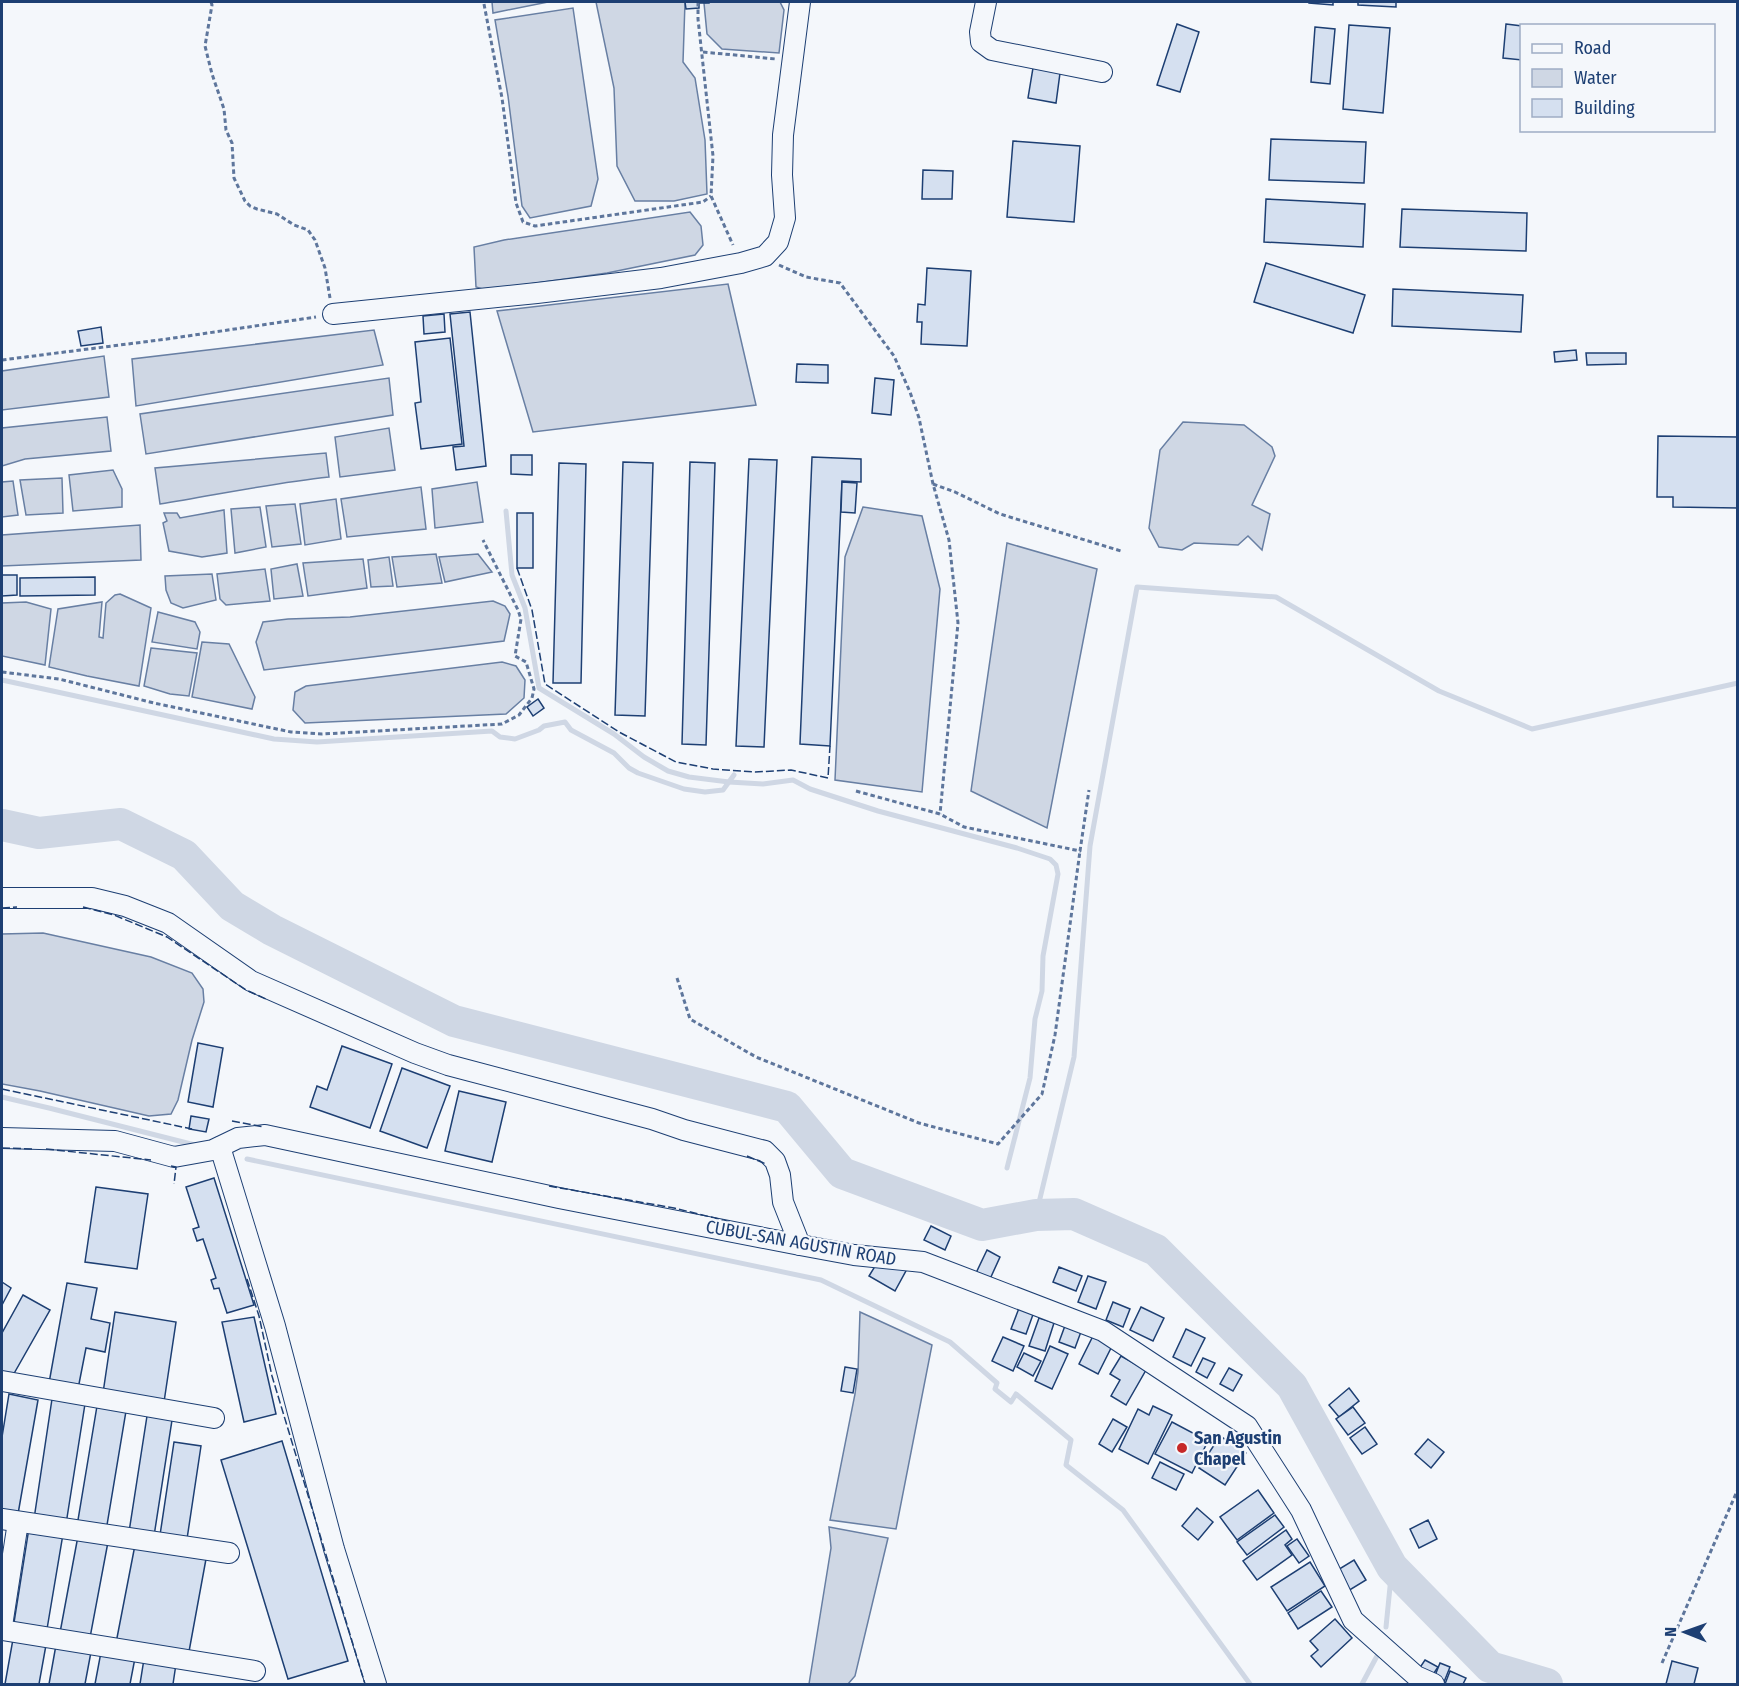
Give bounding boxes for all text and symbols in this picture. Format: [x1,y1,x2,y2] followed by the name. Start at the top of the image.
[1520,24,1715,132] legend
[1574,37,1611,59] text: Road
[1574,67,1617,89] text: Water
[1574,97,1635,119] text: Building
[704,1215,898,1271] street label: CUBUL-SAN AGUSTIN ROAD
[1194,1427,1282,1470] place label: San Agustin Chapel
[1175,1441,1189,1455] marker: San Agustin Chapel
[1655,1602,1715,1662] north arrow
[1661,1627,1680,1637] text: N

